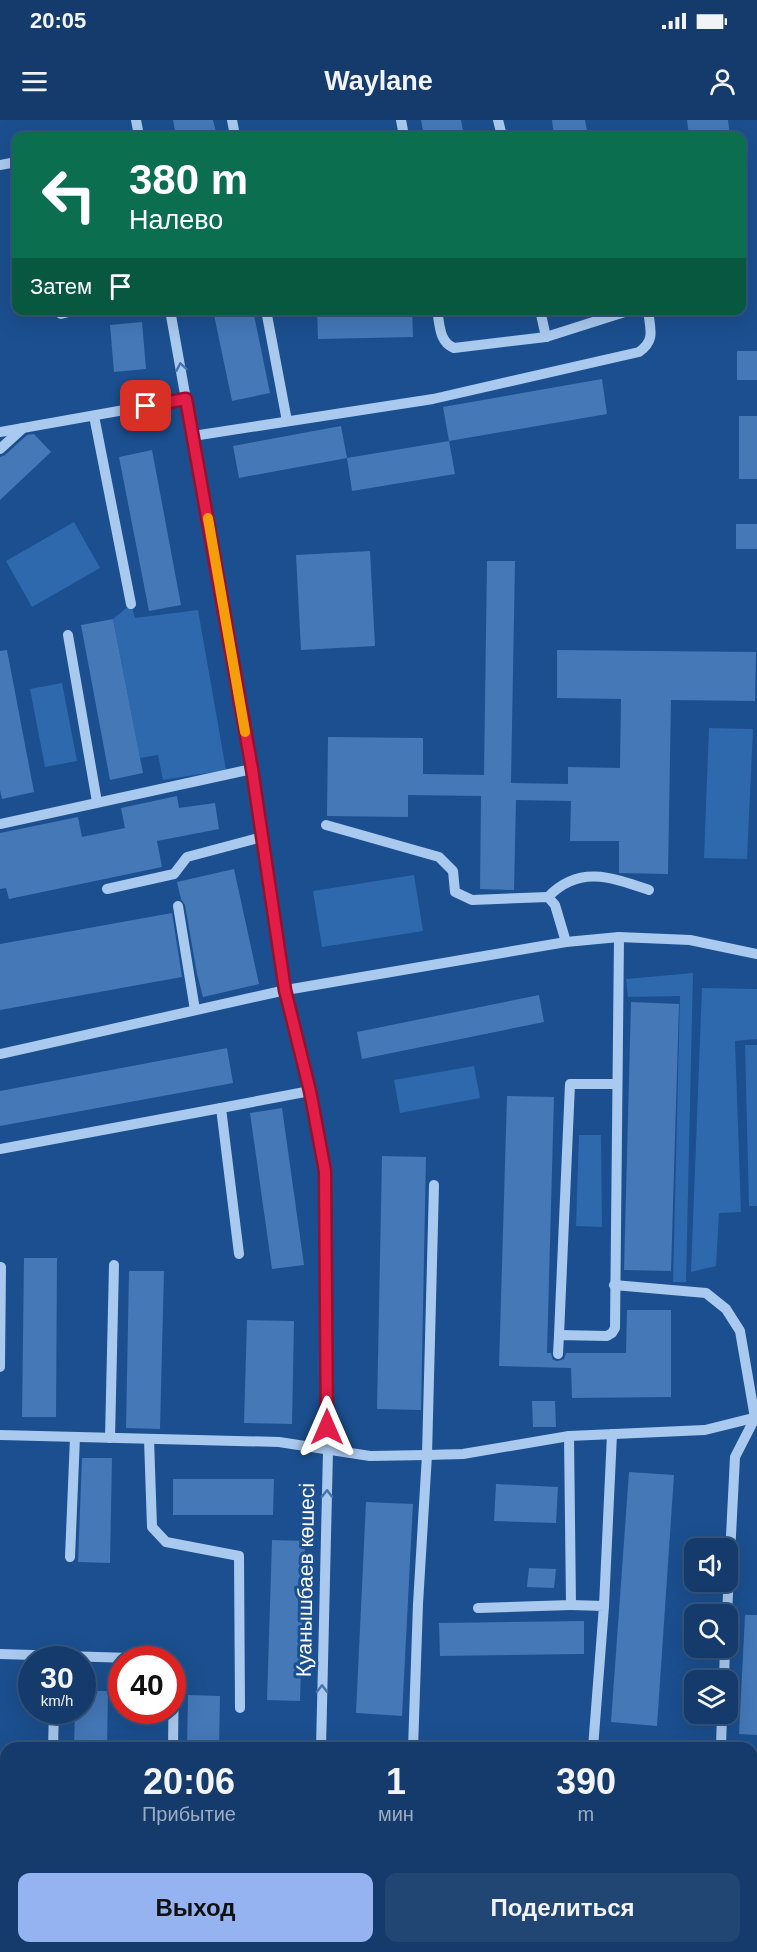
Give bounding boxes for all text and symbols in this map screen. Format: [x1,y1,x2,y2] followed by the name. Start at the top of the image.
[30,8,86,33] text: 20:05
[18,65,51,98] icon: menu
[706,65,739,98] icon: person
[324,66,433,96] text: Waylane
[30,156,108,234] icon: left
[129,156,248,203] text: 380 m
[129,205,223,235] text: Налево
[104,270,137,303] icon: arrive
[30,274,92,299] text: Затем
[175,363,187,372] one-way arrow
[120,380,171,431] pin
[129,389,162,422] icon: arrive
[295,1395,359,1459] position arrow
[292,1483,318,1677] street label: Қуанышбаев көшесі
[320,1490,333,1499] one-way arrow
[684,1538,738,1724] map controls
[684,1538,738,1592] button: sound
[684,1604,738,1658] button: search
[108,1646,186,1724] speed limit sign: 40
[40,1661,74,1694] text: 30
[684,1670,738,1724] button: layers
[316,1685,328,1694] one-way arrow
[41,1692,73,1709] text: km/h
[143,1761,235,1802] text: 20:06
[386,1761,406,1802] text: 1
[556,1761,616,1802] text: 390
[142,1803,236,1825] text: Прибытие
[378,1803,414,1825] text: мин
[578,1803,594,1825] text: m
[18,1873,373,1942] button: Выход
[385,1873,740,1942] button: Поделиться

